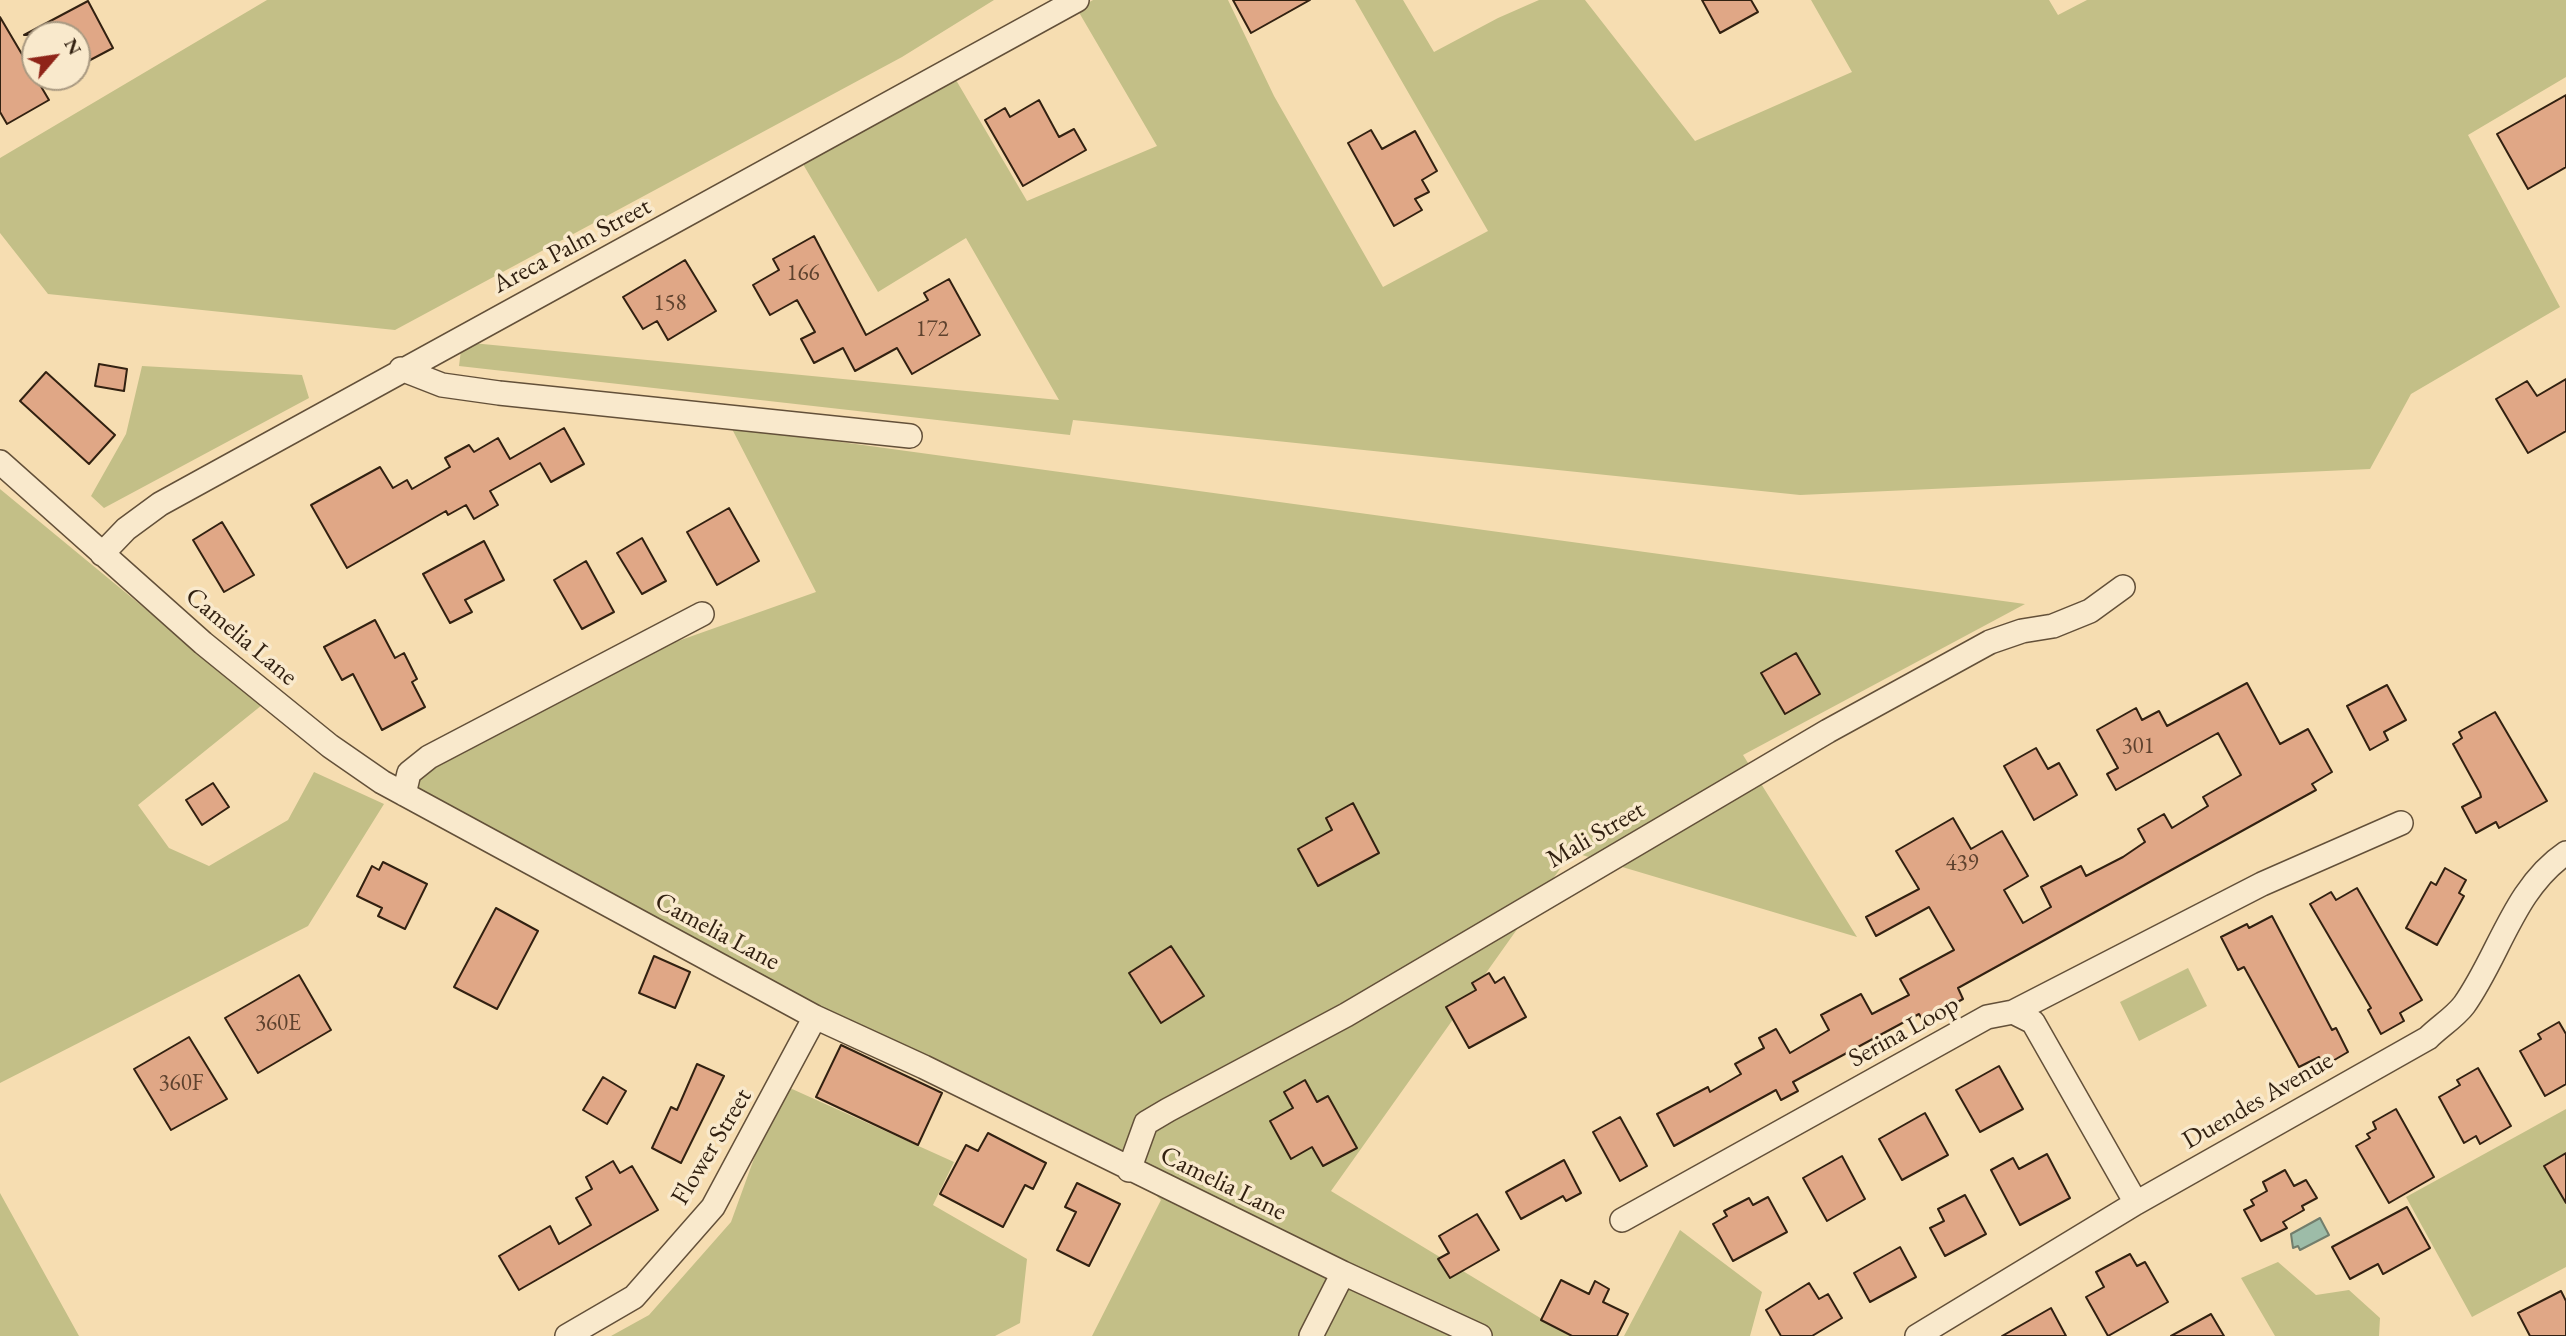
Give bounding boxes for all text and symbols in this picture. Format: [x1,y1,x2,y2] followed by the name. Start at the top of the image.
[21,21,91,91] north arrow
[58,34,88,59] text: N
[488,191,656,301] street label: Areca Palm Street
[786,260,820,288] house number: 166
[653,290,687,318] house number: 158
[915,316,949,344] house number: 172
[179,581,303,693] street label: Camelia Lane
[2121,733,2155,761] house number: 301
[1541,794,1651,876] street label: Mali Street
[1945,850,1979,878] house number: 439
[649,886,785,978] street label: Camelia Lane
[1844,989,1964,1075] street label: Serina Loop
[255,1010,301,1038] house number: 360E
[2177,1045,2339,1157] street label: Duendes Avenue
[159,1070,203,1098] house number: 360F
[665,1083,759,1211] street label: Flower Street
[1155,1140,1291,1228] street label: Camelia Lane

